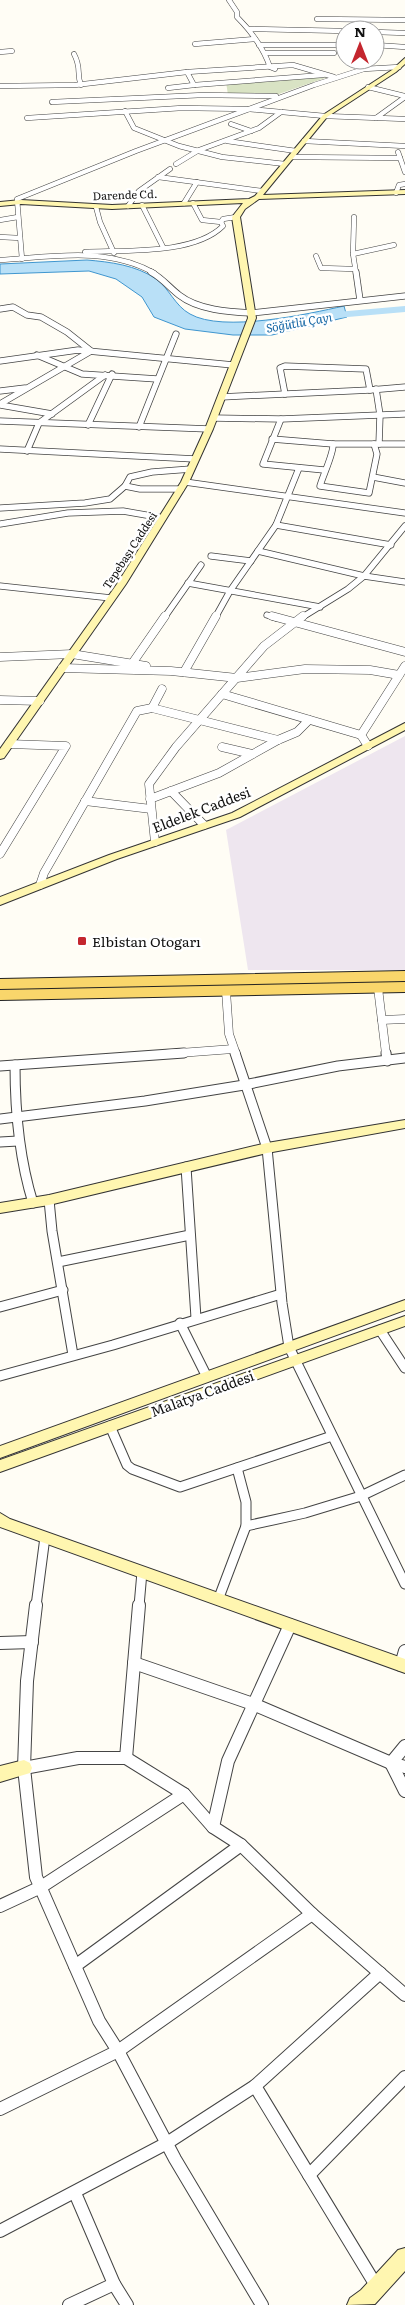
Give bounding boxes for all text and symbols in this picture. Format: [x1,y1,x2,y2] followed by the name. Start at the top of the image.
[335,20,385,70] north arrow
[354,21,366,41] text: N
[92,185,158,203] street label: Darende Cd.
[264,307,334,337] water label: Söğütlü Çayı
[98,508,160,592] street label: Tepebaşı Caddesi
[149,781,253,837] street label: Eldelek Caddesi
[92,931,201,951] place label: Elbistan Otogarı
[76,935,88,947] marker: Elbistan Otogarı
[147,1365,257,1421] street label: Malatya Caddesi

